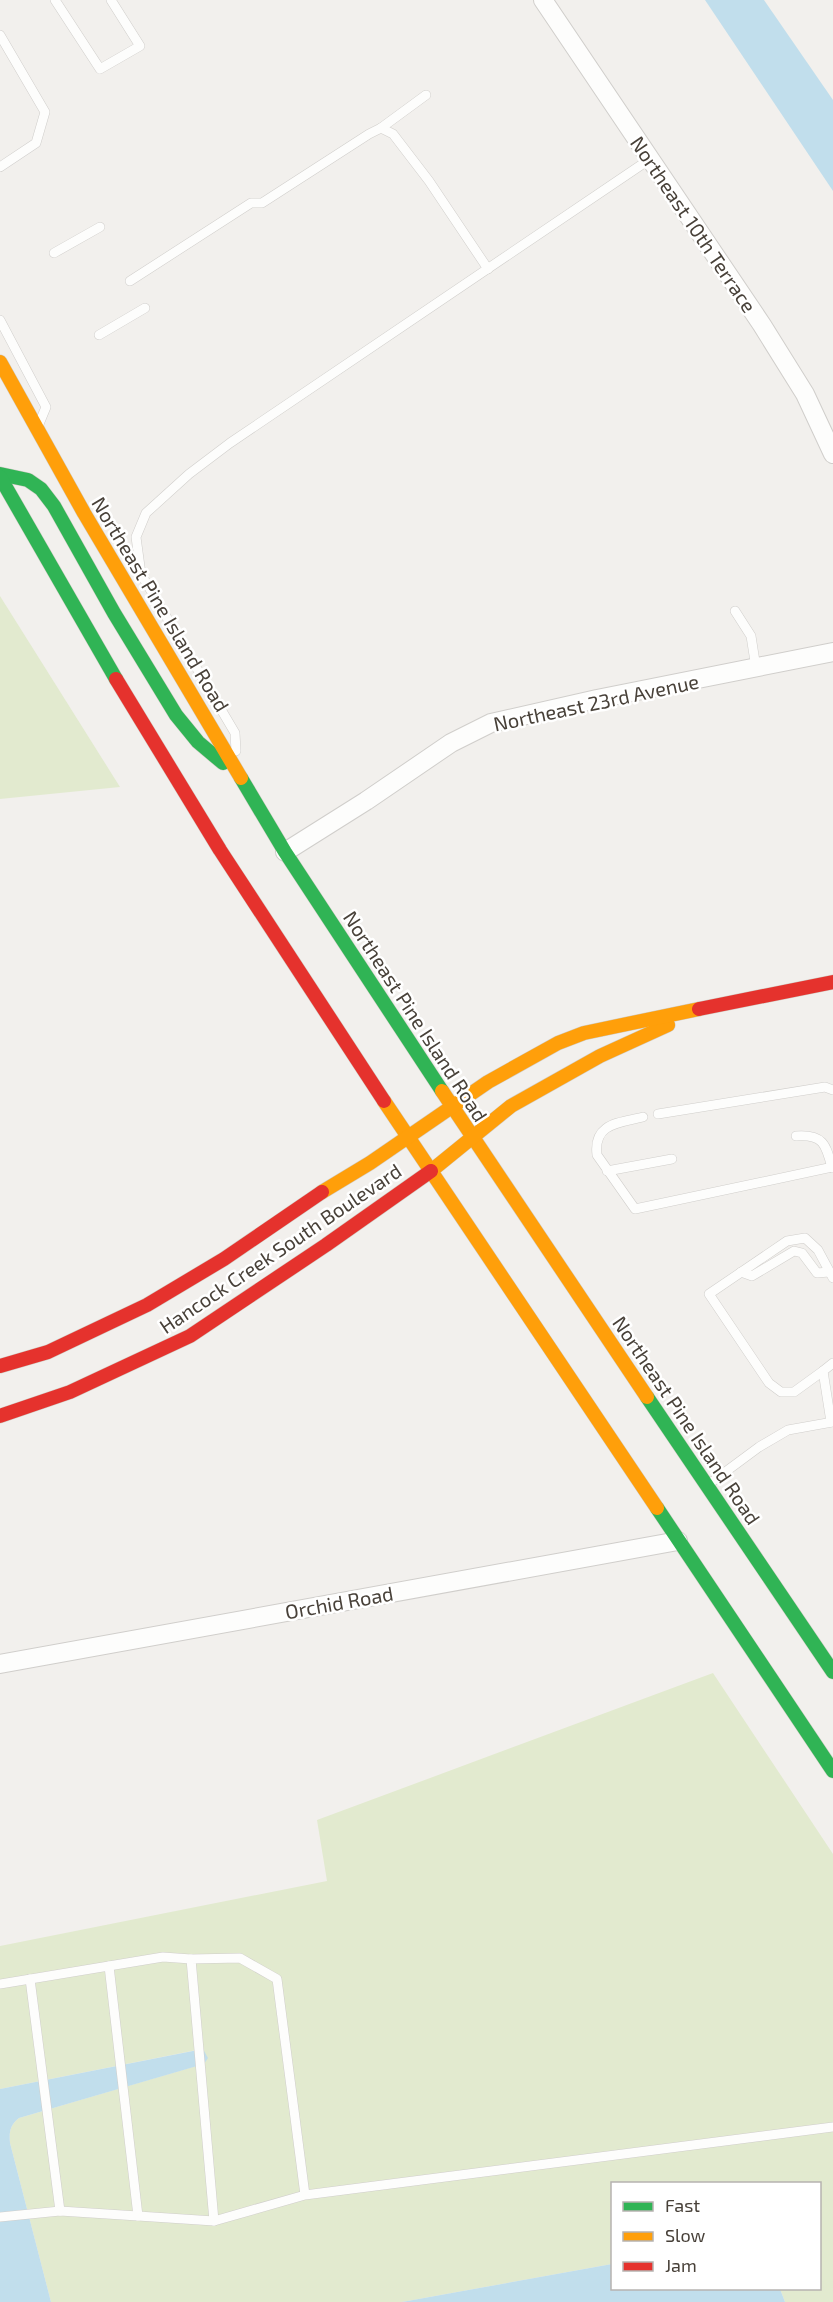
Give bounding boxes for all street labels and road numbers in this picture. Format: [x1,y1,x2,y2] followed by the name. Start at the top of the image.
[626,131,762,317] street label: Northeast 10th Terrace
[87,492,235,716] street label: Northeast Pine Island Road
[491,669,701,735] street label: Northeast 23rd Avenue
[339,906,493,1126] street label: Northeast Pine Island Road
[155,1158,405,1338] street label: Hancock Creek South Boulevard
[608,1311,766,1529] street label: Northeast Pine Island Road
[283,1581,395,1623] street label: Orchid Road

